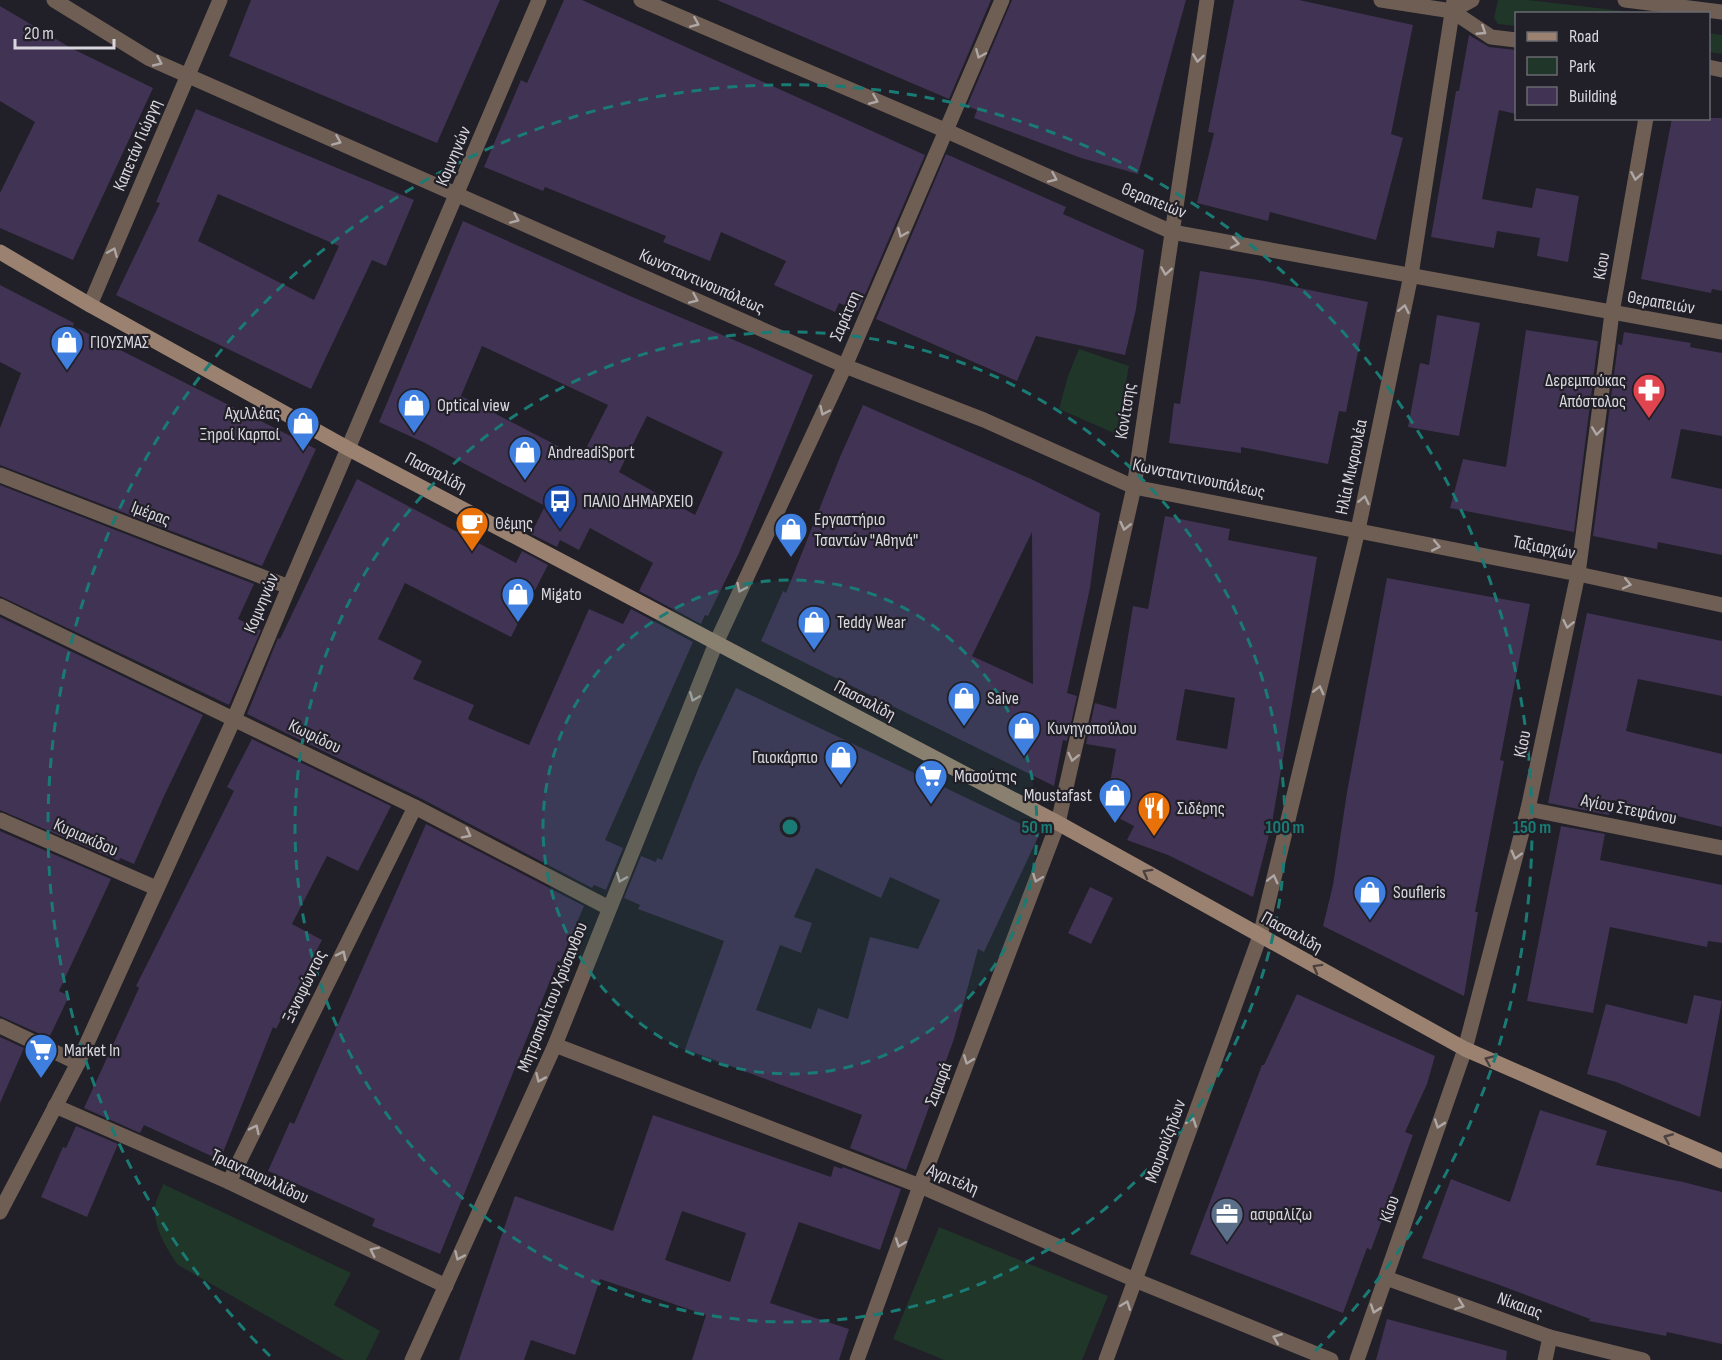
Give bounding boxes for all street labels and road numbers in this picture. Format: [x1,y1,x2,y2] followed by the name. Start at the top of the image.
[109,96,166,194] street label: Καπετάν Γιώργη
[432,123,475,189] street label: Κομνηνών
[1118,178,1189,223] street label: Θεραπειών
[636,244,768,318] street label: Κωνσταντινουπόλεως
[1589,251,1614,281] street label: Κίου
[1626,286,1696,319] street label: Θεραπειών
[826,288,865,344] street label: Σαράτση
[1111,382,1140,441] street label: Κονίτσης
[1331,417,1372,517] street label: Ηλία Μικρουλέα
[401,447,470,497] street label: Πασσαλίδη
[1131,454,1267,503] street label: Κωνσταντινουπόλεως
[128,496,173,530] street label: Ιμέρας
[1511,531,1577,564] street label: Ταξιαρχών
[240,570,283,636] street label: Κομνηνών
[830,675,899,725] street label: Πασσαλίδη
[285,715,344,758] street label: Κωφίδου
[1509,729,1536,760] street label: Κίου
[1578,790,1679,829] street label: Αγίου Στεφάνου
[50,814,121,861] street label: Κυριακίδου
[1257,907,1326,958] street label: Πασσαλίδη
[513,919,592,1075] street label: Μητροπολίτου Χρύσανθου
[278,946,331,1026] street label: Ξενοφώντος
[921,1059,956,1109] street label: Σαμαρά
[1141,1097,1190,1186] street label: Μουρούζηδων
[207,1145,312,1208] street label: Τριανταφυλλίδου
[923,1159,982,1200] street label: Αγριτέλη
[1375,1193,1404,1225] street label: Κίου
[1494,1288,1545,1323] street label: Νίκαιας

